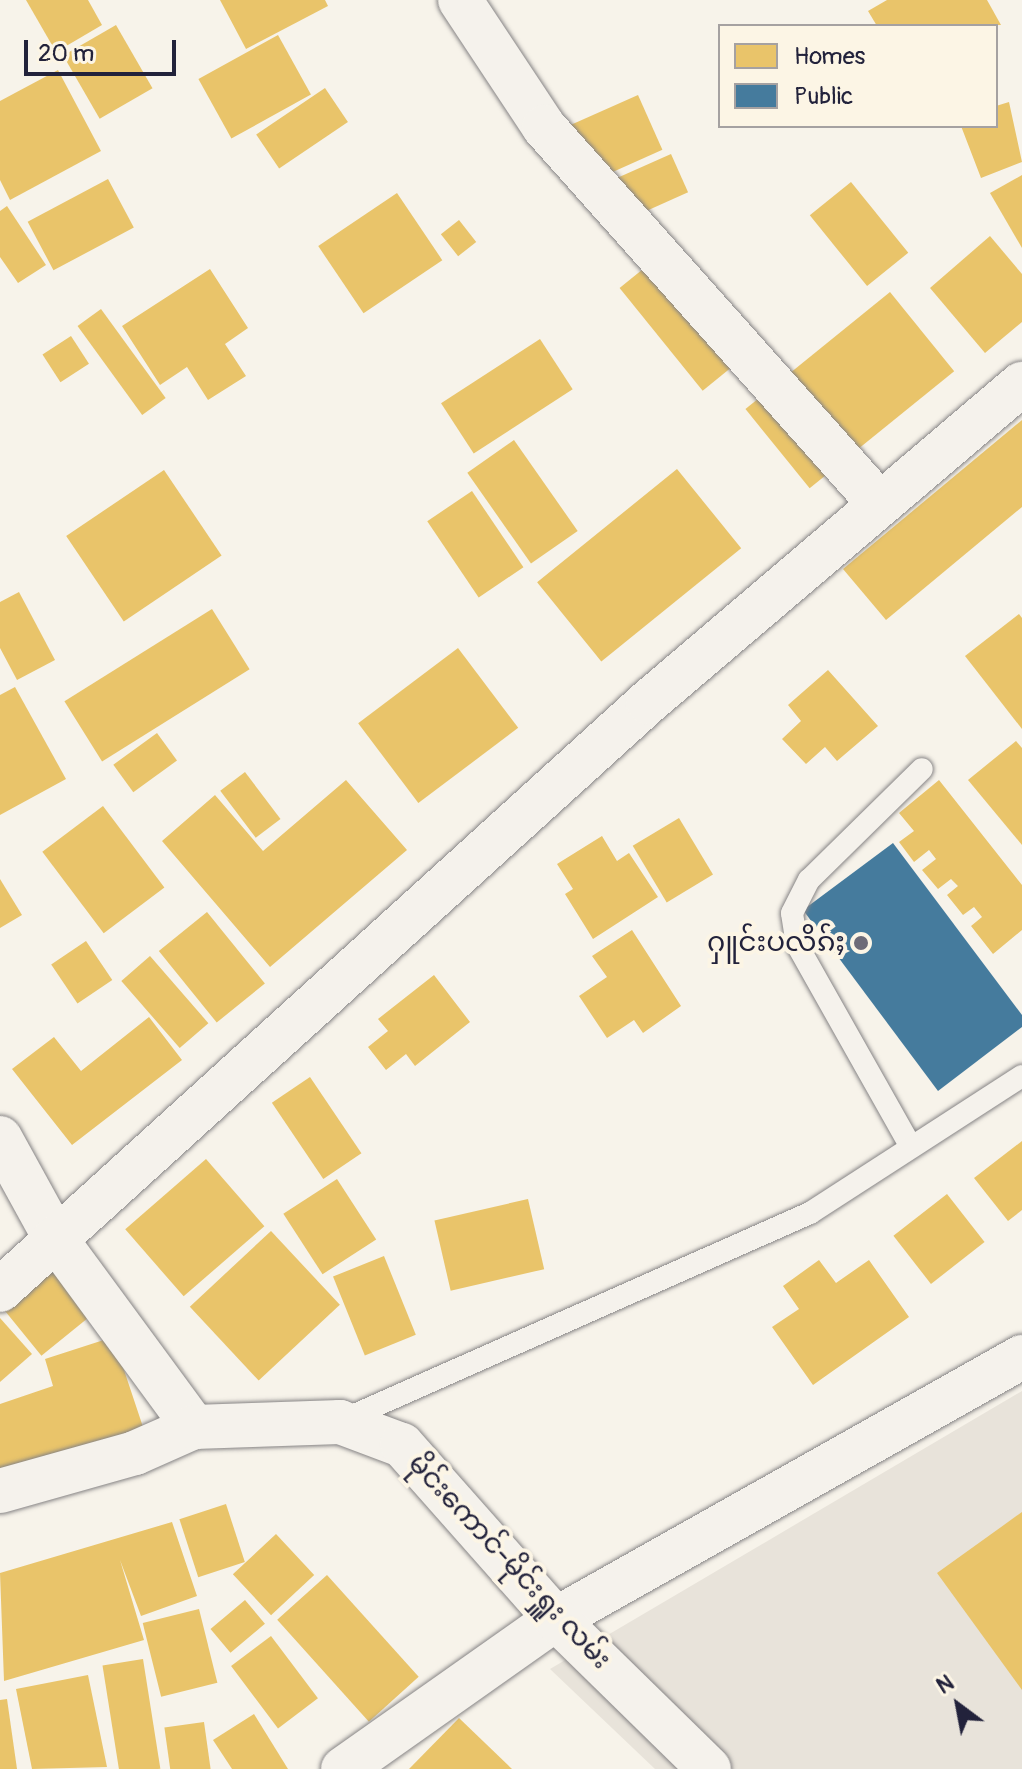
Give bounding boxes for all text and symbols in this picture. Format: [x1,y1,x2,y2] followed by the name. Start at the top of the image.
[28,24,180,74] scale bar
[718,24,998,128] legend
[38,39,94,68] text: 20 m
[794,42,865,71] text: Homes
[794,82,853,111] text: Public
[707,926,845,960] place label: ႁူင်းပလိၵ်ႈ
[852,934,870,952] marker: ႁူင်းပလိၵ်ႈ
[400,1447,618,1677] street label: မိုင်းကောင်-မိုင်းရှူး လမ်း
[918,1665,998,1745] north arrow
[932,1669,959,1700] text: N

